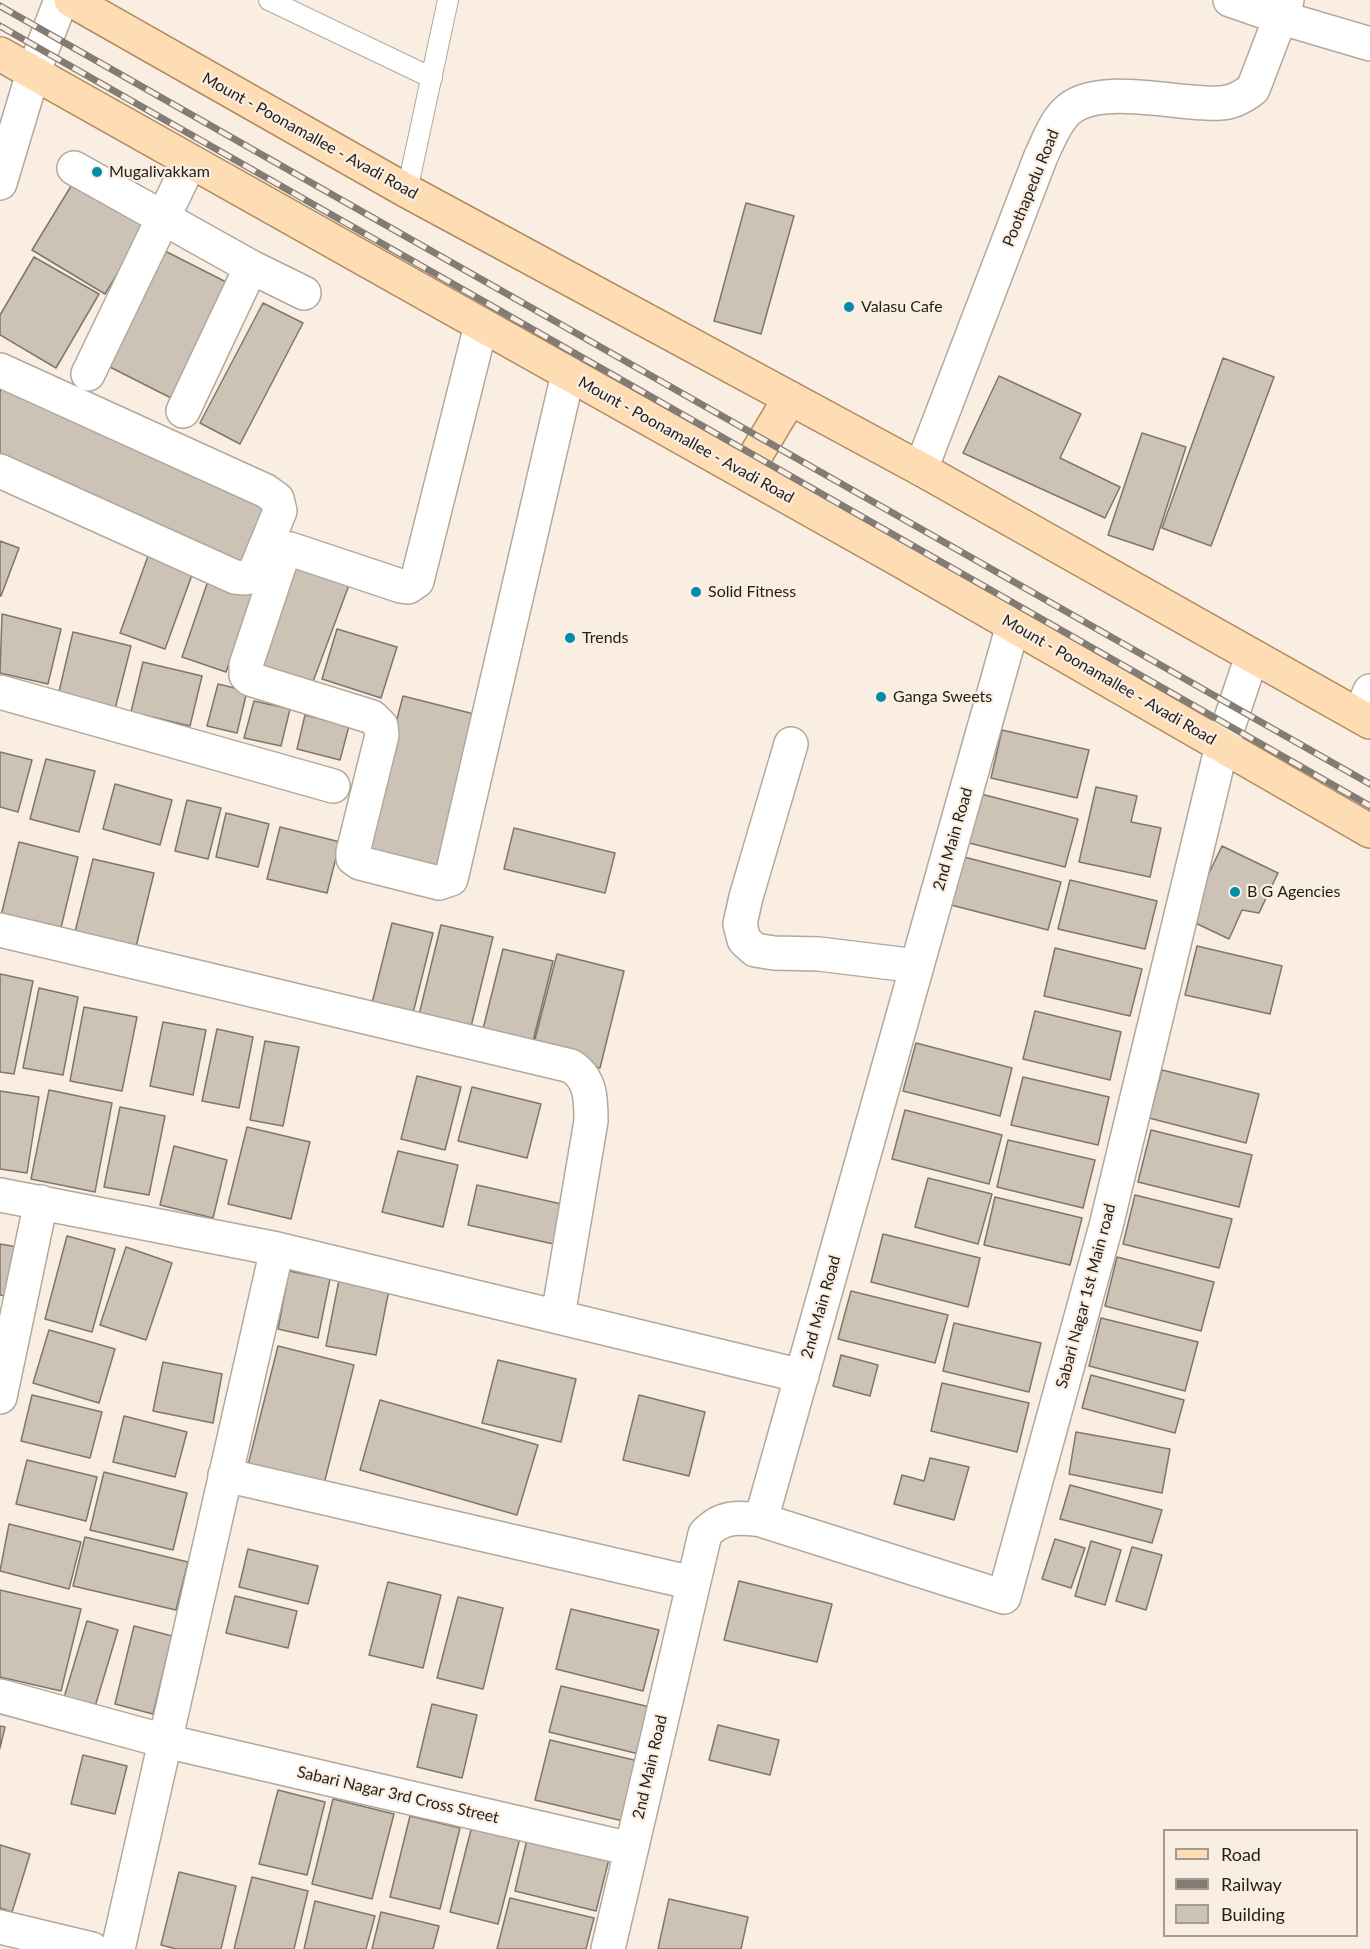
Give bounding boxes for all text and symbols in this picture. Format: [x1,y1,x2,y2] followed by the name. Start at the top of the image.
[199,69,421,203] street label: Mount - Poonamallee - Avadi Road
[999,127,1063,249] street label: Poothapedu Road
[109,162,210,182] place label: Mugalivakkam
[90,165,104,179] marker: Mugalivakkam
[861,297,943,317] place label: Valasu Cafe
[842,300,856,314] marker: Valasu Cafe
[575,373,797,507] street label: Mount - Poonamallee - Avadi Road
[708,582,796,602] place label: Solid Fitness
[689,585,703,599] marker: Solid Fitness
[999,611,1219,749] street label: Mount - Poonamallee - Avadi Road
[582,628,628,648] place label: Trends
[563,631,577,645] marker: Trends
[893,687,992,707] place label: Ganga Sweets
[874,690,888,704] marker: Ganga Sweets
[929,785,977,893] street label: 2nd Main Road
[1247,882,1340,902] place label: B G Agencies
[1228,885,1242,899] marker: B G Agencies
[1052,1202,1120,1390] street label: Sabari Nagar 1st Main road
[797,1253,845,1361] street label: 2nd Main Road
[629,1713,671,1821] street label: 2nd Main Road
[295,1762,501,1828] street label: Sabari Nagar 3rd Cross Street
[1163,1829,1358,1937] legend
[1221,1843,1261,1865] text: Road
[1221,1873,1282,1895] text: Railway
[1221,1903,1285,1925] text: Building

